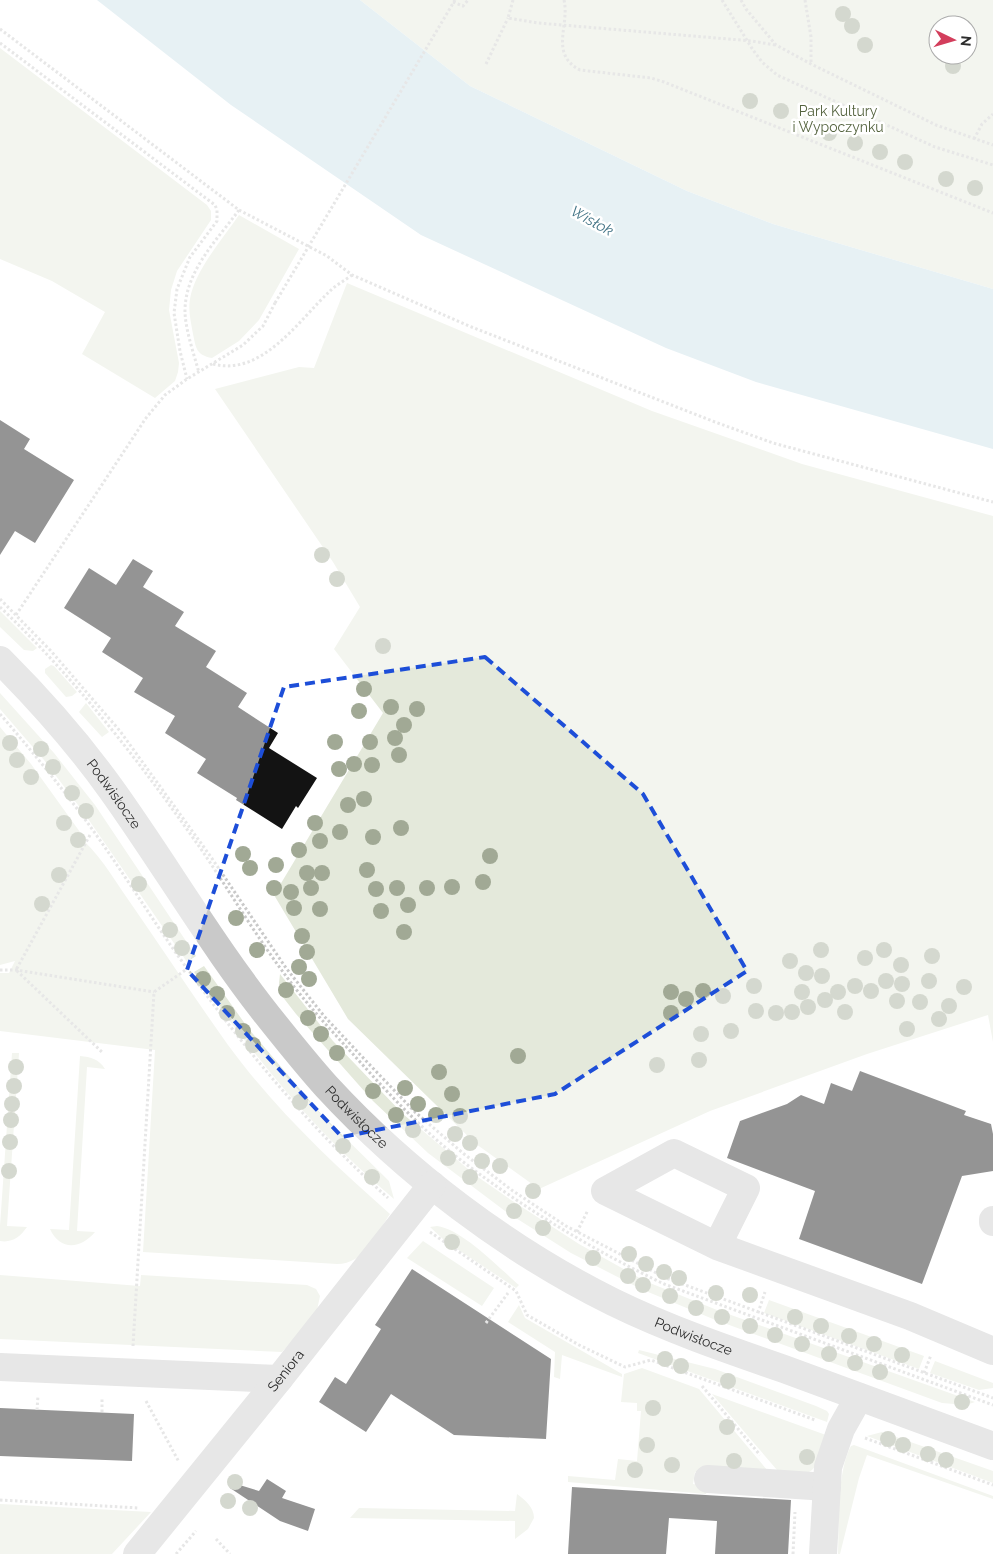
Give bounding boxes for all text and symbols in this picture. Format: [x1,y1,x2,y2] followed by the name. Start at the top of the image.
[928,15,978,65] north arrow
[958,35,974,47] text: N
[792,103,884,135] park label: Park Kultury i Wypoczynku
[568,202,616,240] water label: Wisłok
[84,756,144,832] street label: Podwisłocze
[322,1082,391,1152] street label: Podwisłocze
[652,1314,735,1358] street label: Podwisłocze
[264,1347,307,1395] street label: Seniora

